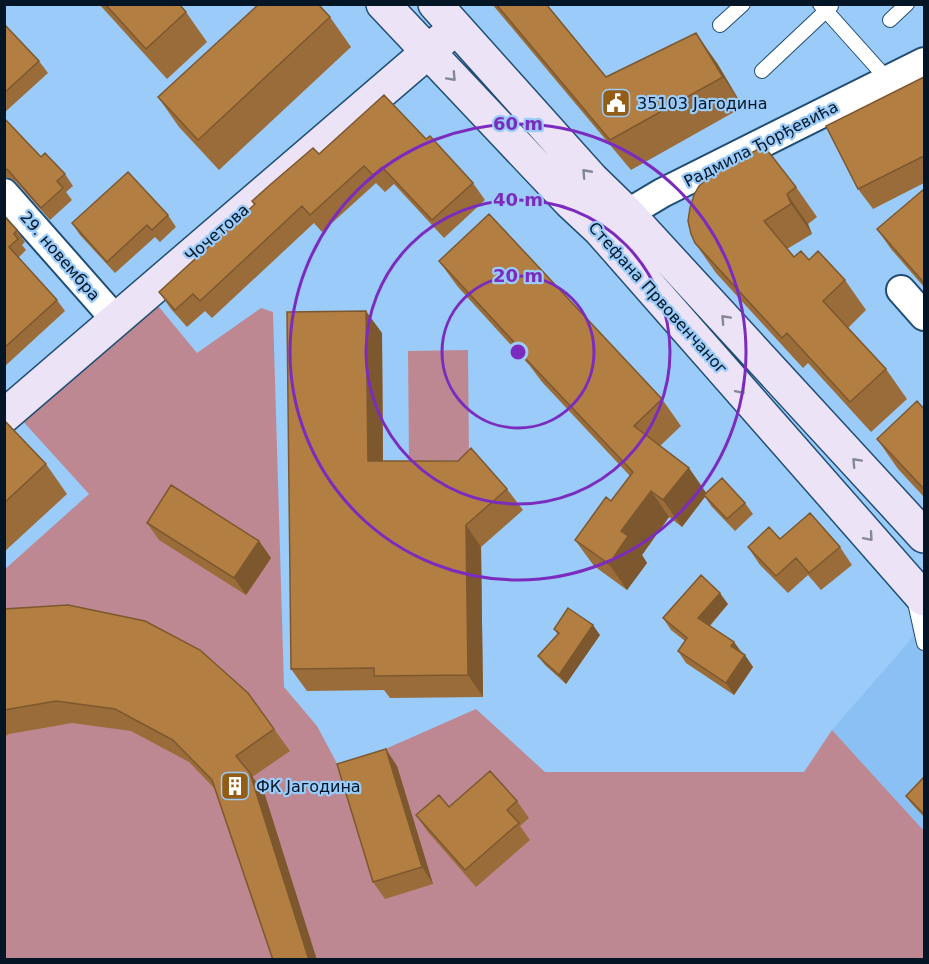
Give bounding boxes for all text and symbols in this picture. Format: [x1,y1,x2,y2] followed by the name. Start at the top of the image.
[445,69,456,80] one-way arrow
[600,87,632,119] public building icon: 35103 Јагодина
[637,94,767,113] place label: 35103 Јагодина
[681,97,841,191] street label: Радмила Ђорђевића
[493,113,543,134] text: 60 m
[582,169,593,179] one-way arrow
[493,189,543,210] text: 40 m
[181,200,253,266] street label: Чочетова
[16,208,104,304] street label: 29. новембра
[585,218,731,378] street label: Стефана Првовенчаног
[493,265,543,286] text: 20 m
[721,315,732,326] one-way arrow
[508,342,528,362] centre of rings
[734,383,745,394] one-way arrow
[852,458,863,468] one-way arrow
[862,530,873,541] one-way arrow
[219,770,251,802] building icon: ФК Јагодина
[256,777,361,796] place label: ФК Јагодина

